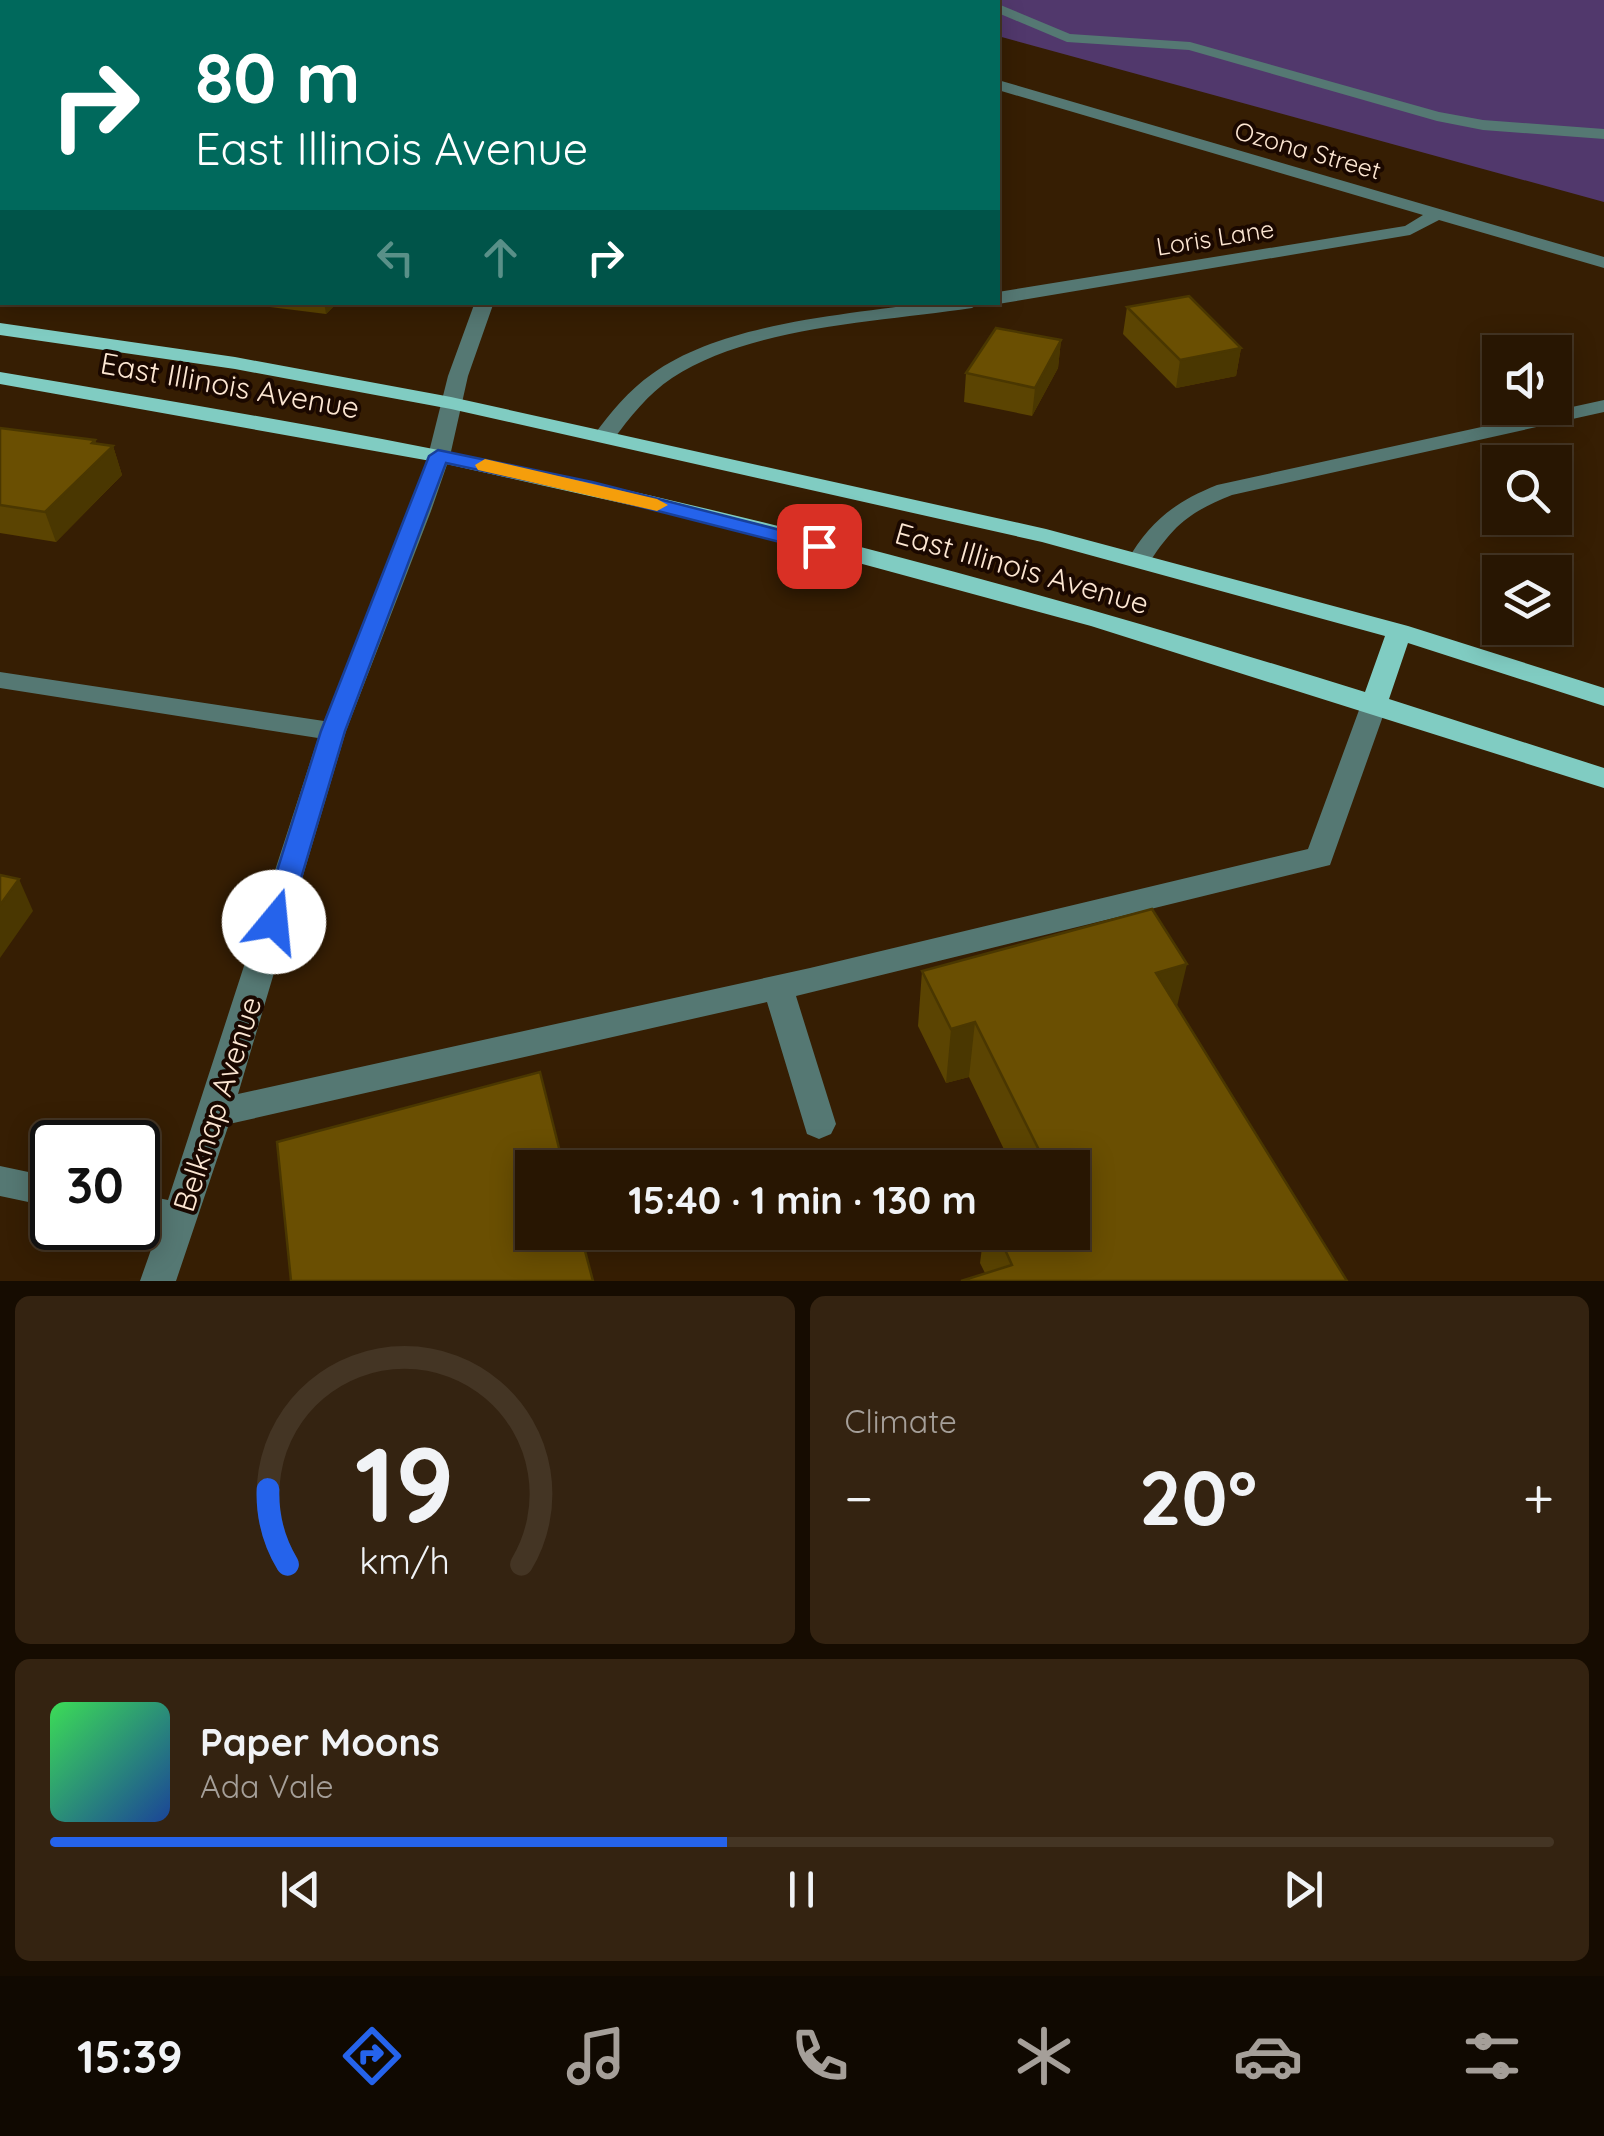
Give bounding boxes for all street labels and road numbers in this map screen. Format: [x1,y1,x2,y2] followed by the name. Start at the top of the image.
[1231,114,1385,186] street label: Ozona Street
[1154,212,1276,262] street label: Loris Lane
[98,344,362,426] street label: East Illinois Avenue
[891,514,1153,622] street label: East Illinois Avenue
[164,992,270,1216] street label: Belknap Avenue

